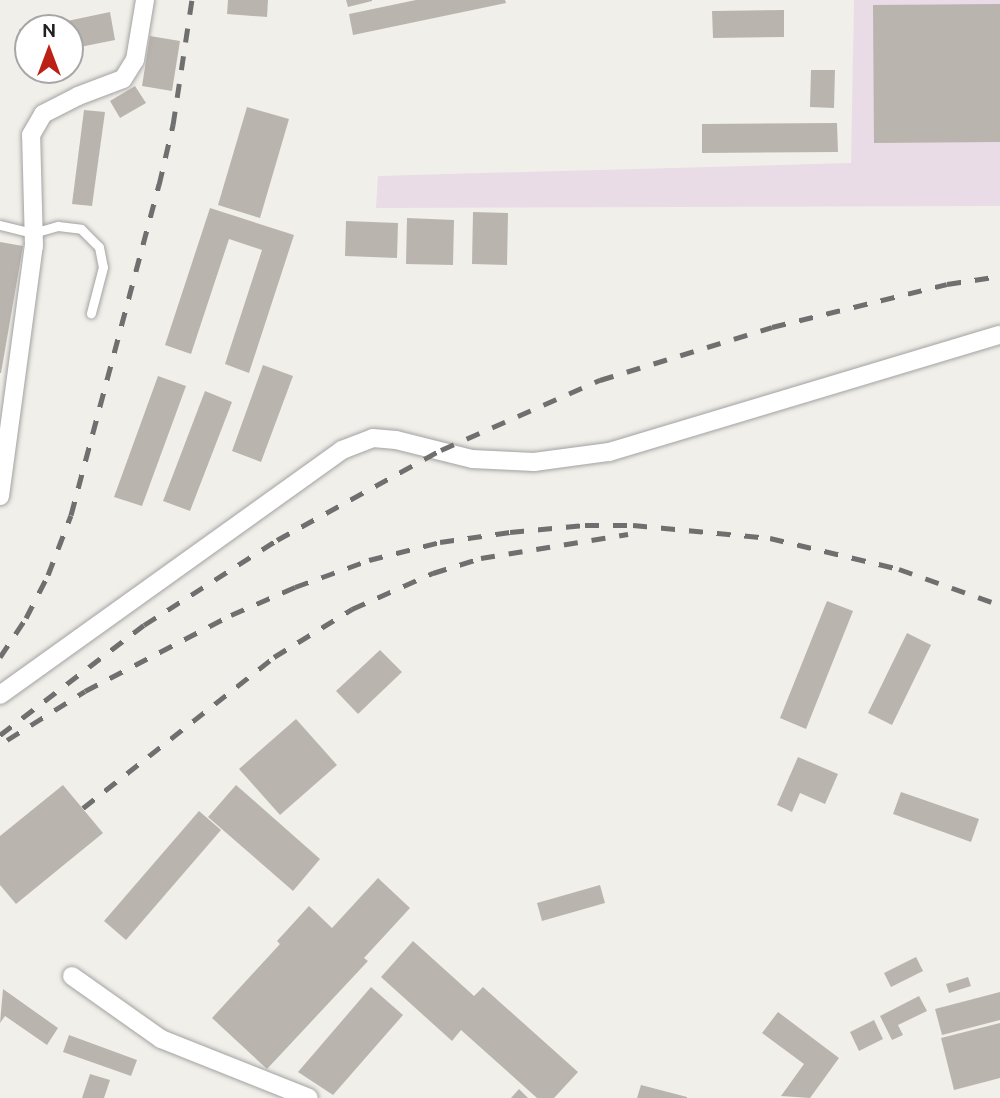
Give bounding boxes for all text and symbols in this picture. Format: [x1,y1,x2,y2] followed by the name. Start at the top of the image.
[14,14,84,84] north arrow
[42,19,56,41] text: N

